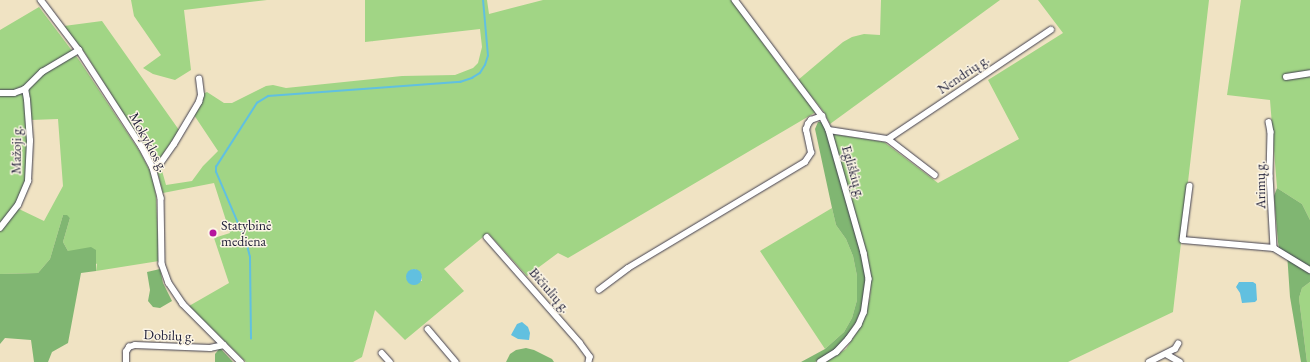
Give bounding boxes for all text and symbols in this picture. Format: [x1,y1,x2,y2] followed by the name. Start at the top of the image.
[934,51,992,97] street label: Nendrių g.
[126,109,172,175] street label: Mokyklos g.
[7,126,25,174] street label: Mažoji g.
[838,143,870,201] street label: Egliškių g.
[1251,161,1269,209] street label: Arimų g.
[221,217,272,250] place label: Statybinė mediena
[208,228,218,238] marker: Statybinė mediena
[526,264,574,316] street label: Bičiulių g.
[143,326,195,344] street label: Dobilų g.

